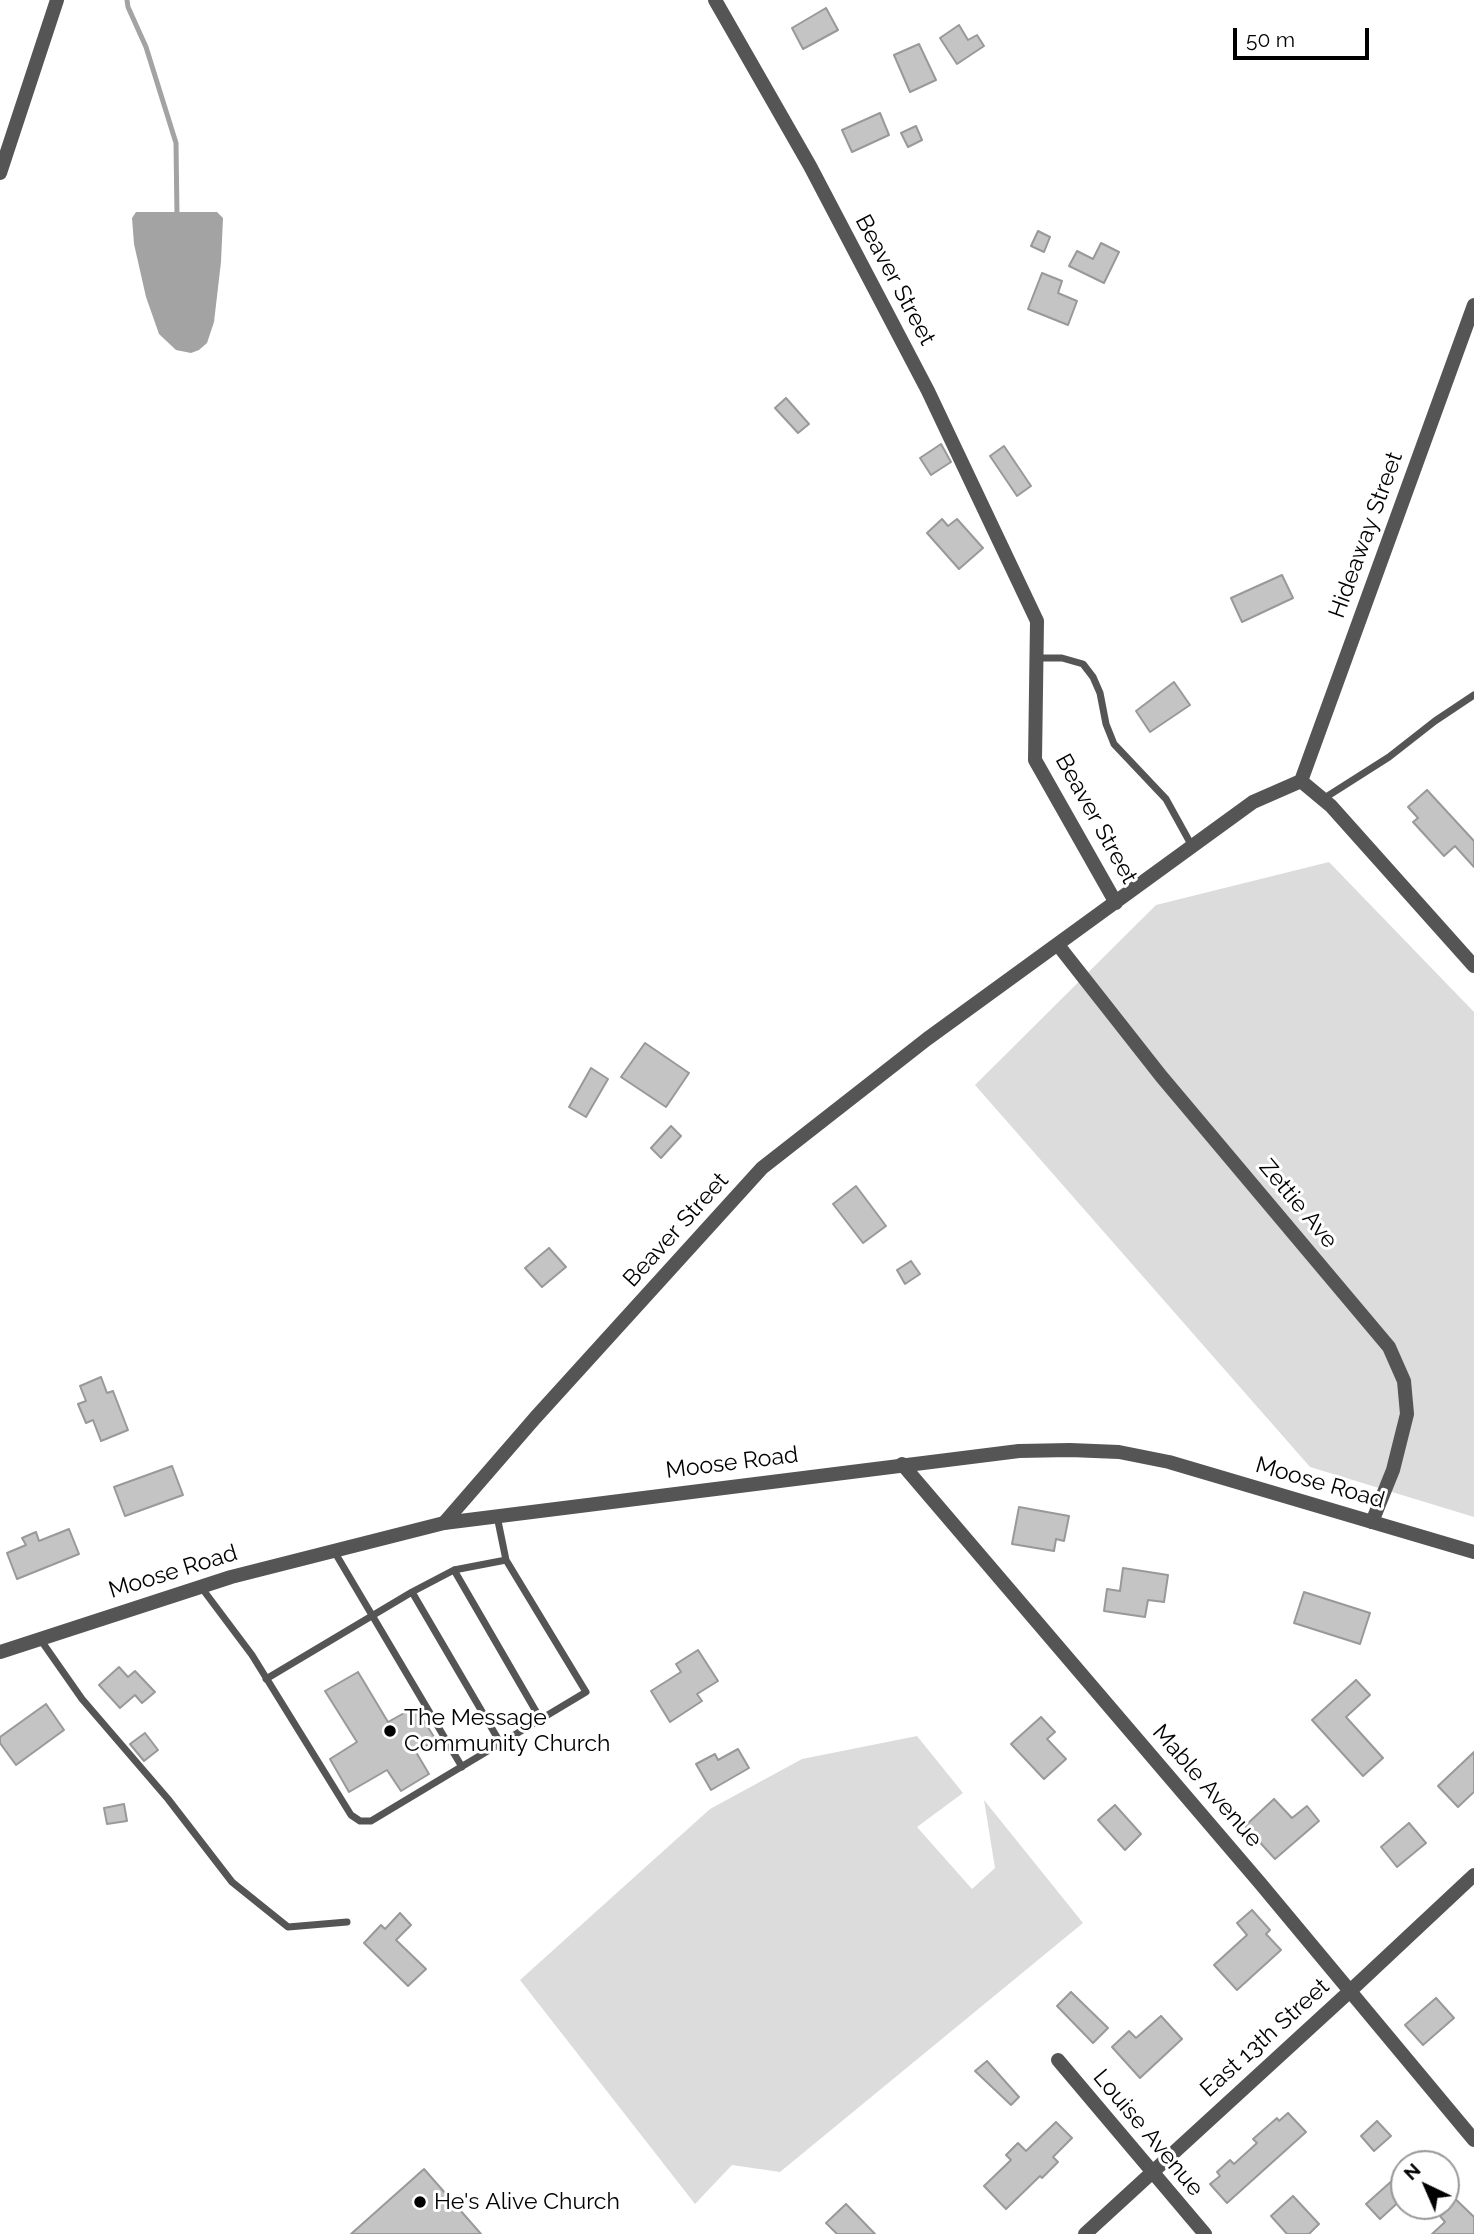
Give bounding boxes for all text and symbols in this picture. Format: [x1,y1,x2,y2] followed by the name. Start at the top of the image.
[1236,14,1372,58] scale bar
[1246,27,1295,52] text: 50 m
[849,210,941,350] street label: Beaver Street
[1323,448,1409,622] street label: Hideaway Street
[1049,749,1143,889] street label: Beaver Street
[1253,1154,1343,1254] street label: Zettie Ave
[618,1167,734,1293] street label: Beaver Street
[664,1441,800,1485] street label: Moose Road
[1252,1451,1388,1515] street label: Moose Road
[105,1539,241,1605] street label: Moose Road
[404,1704,610,1758] place label: The Message Community Church
[1146,1719,1268,1853] street label: Mable Avenue
[382,1723,398,1739] marker: The Message Community Church
[1195,1973,1335,2103] street label: East 13th Street
[1087,2064,1209,2202] street label: Louise Avenue
[1390,2150,1460,2220] north arrow
[1399,2158,1425,2184] text: N
[434,2188,620,2216] place label: He's Alive Church
[412,2194,428,2210] marker: He's Alive Church

